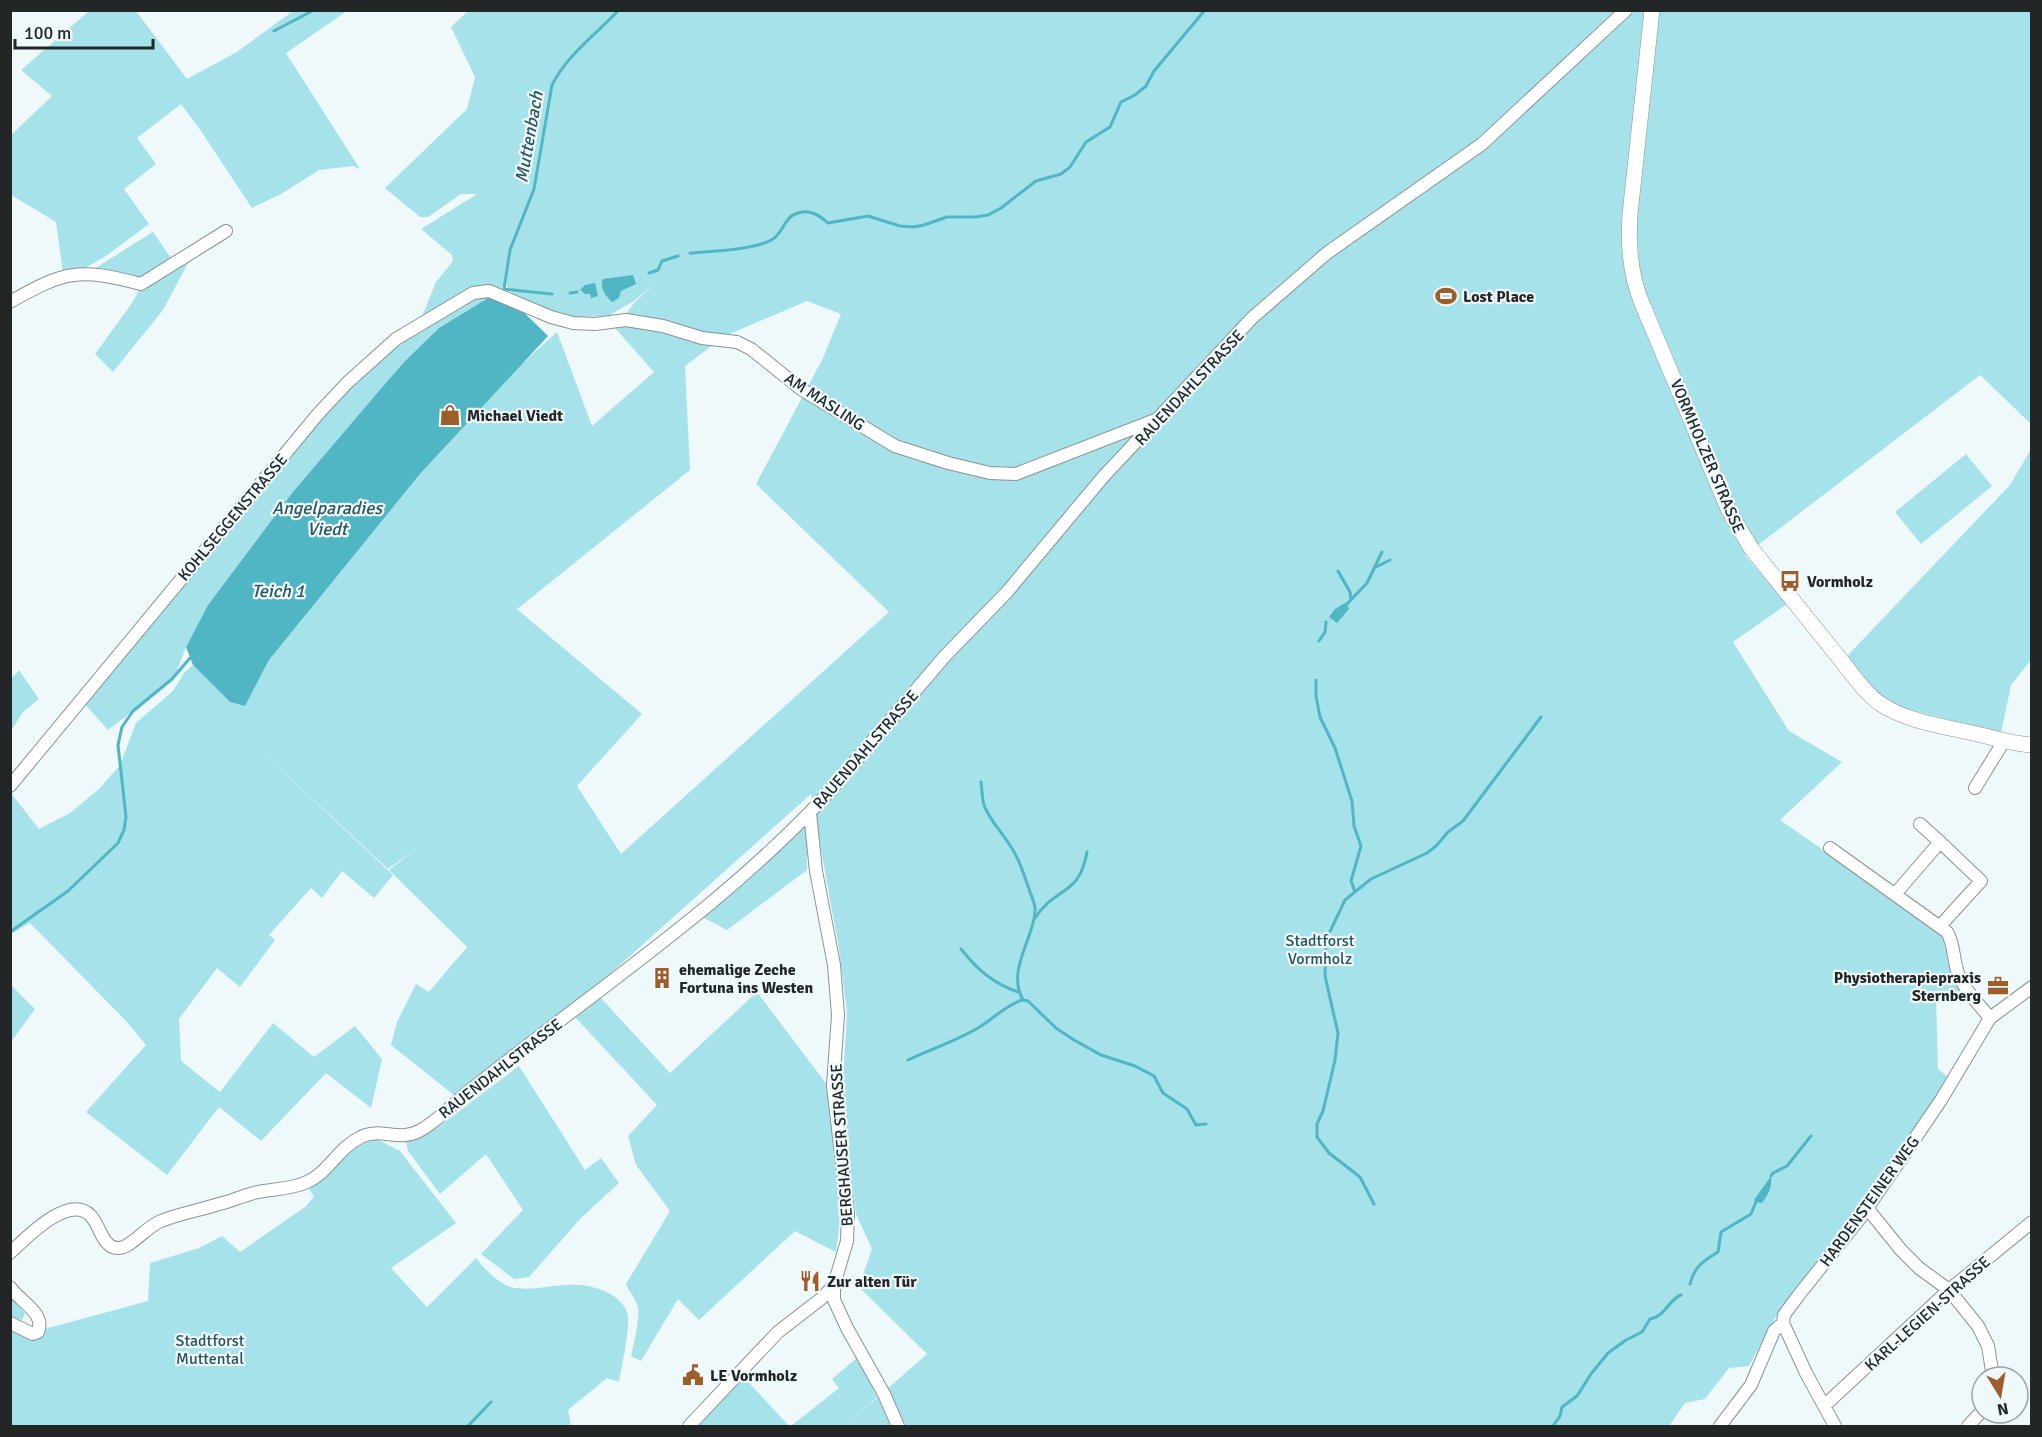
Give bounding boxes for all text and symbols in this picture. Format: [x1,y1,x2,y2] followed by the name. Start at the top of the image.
[15,12,153,50] scale bar
[24,22,71,44] text: 100 m
[510,88,548,184] water label: Muttenbach
[1434,284,1458,308] sports icon: Lost Place
[1463,287,1534,307] place label: Lost Place
[1131,326,1249,450] street label: RAUENDAHLSTRASSE
[780,368,868,435] street label: AM MASLING
[1666,376,1749,536] street label: VORMHOLZER STRASSE
[438,403,462,427] shop icon: Michael Viedt
[467,406,563,426] place label: Michael Viedt
[174,450,292,585] street label: KOHLSEGGENSTRASSE
[272,497,384,540] water label: Angelparadies Viedt
[1778,569,1802,593] bus stop icon: Vormholz
[1807,572,1873,592] place label: Vormholz
[251,580,305,602] water label: Teich 1
[809,686,923,813] street label: RAUENDAHLSTRASSE
[1286,931,1355,969] park label: Stadtforst Vormholz
[679,960,813,998] place label: ehemalige Zeche Fortuna ins Westen
[650,966,674,990] building icon: ehemalige Zeche Fortuna ins Westen
[1834,968,1981,1006] place label: Physiotherapiepraxis Sternberg
[1986,974,2010,998] office icon: Physiotherapiepraxis Sternberg
[435,1014,566,1123] street label: RAUENDAHLSTRASSE
[826,1063,858,1227] street label: BERGHAUSER STRASSE
[1816,1132,1924,1271] street label: HARDENSTEINER WEG
[1861,1252,1995,1375] street label: KARL-LEGIEN-STRASSE
[798,1269,822,1293] restaurant icon: Zur alten Tür
[827,1272,917,1292] place label: Zur alten Tür
[176,1331,245,1369] park label: Stadtforst Muttental
[681,1363,705,1387] public building icon: LE Vormholz
[1970,1365,2030,1425] north arrow
[710,1366,797,1386] place label: LE Vormholz
[1995,1398,2010,1420] text: N

